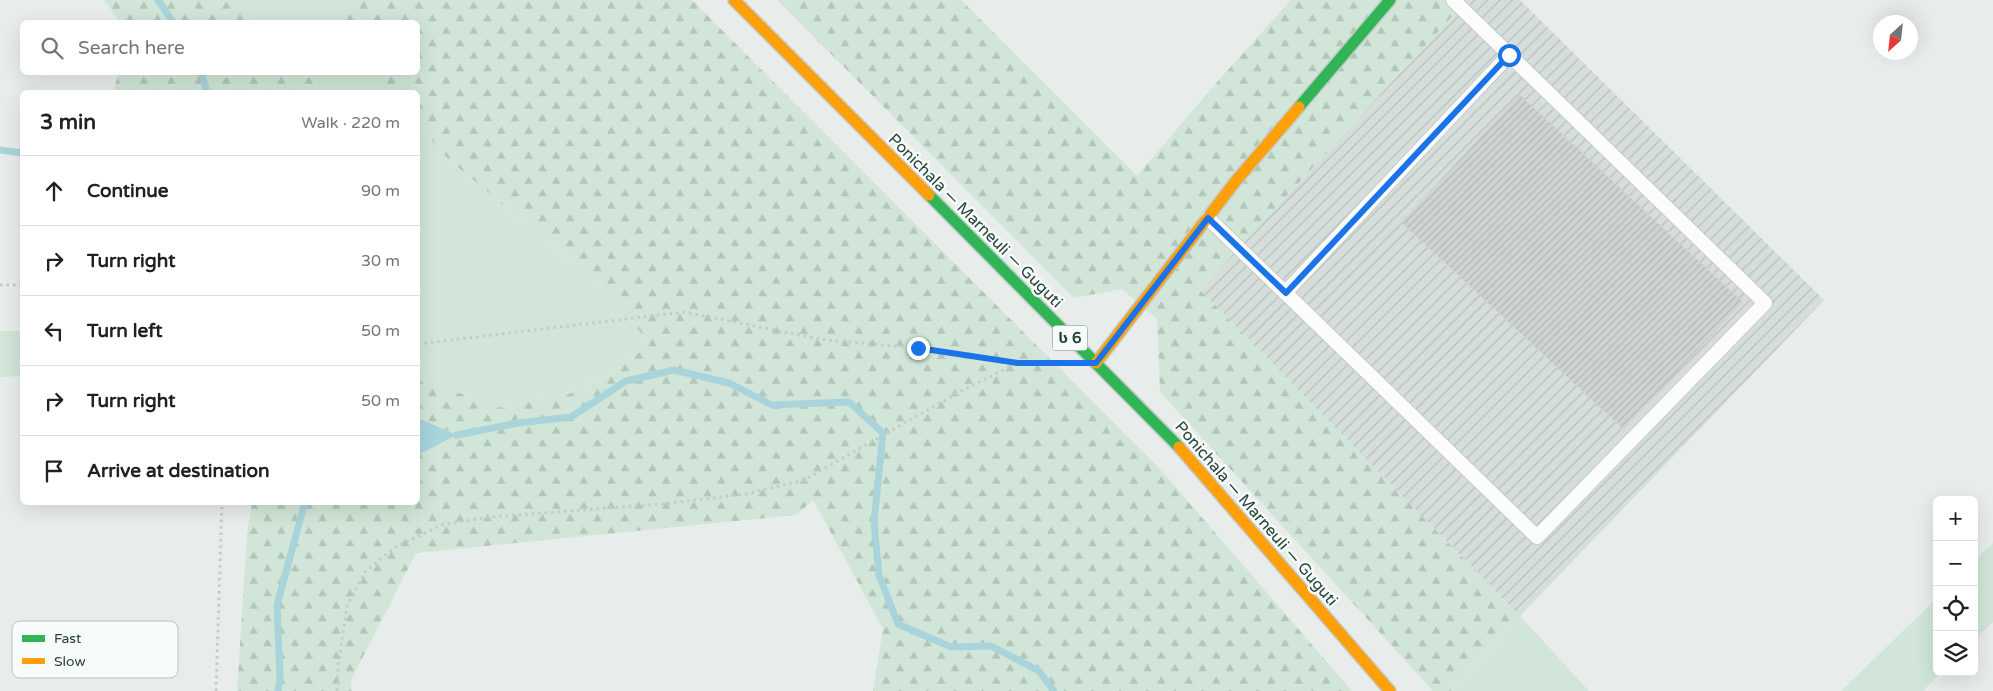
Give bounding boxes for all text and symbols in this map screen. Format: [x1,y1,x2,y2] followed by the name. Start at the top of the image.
[1873,15,1918,60] north arrow
[20,20,420,75] search box
[38,34,66,62] icon: search
[78,37,185,59] text: Search here
[1498,44,1521,67] route start
[40,110,96,135] text: 3 min
[301,113,400,133] text: Walk · 220 m
[884,129,1067,312] street label: Ponichala — Marneuli — Guguti
[40,177,68,205] icon: ahead
[87,180,169,202] text: Continue
[361,181,400,201] text: 90 m
[40,247,68,275] icon: right
[87,250,175,272] text: Turn right
[361,251,400,271] text: 30 m
[40,317,68,345] icon: left
[87,320,163,342] text: Turn left
[361,321,400,341] text: 50 m
[1052,326,1088,350] road number: ს 6
[907,337,930,360] route end
[40,387,68,415] icon: right
[87,390,175,412] text: Turn right
[361,391,400,411] text: 50 m
[1171,417,1342,610] street label: Ponichala — Marneuli — Guguti
[40,457,68,485] icon: arrive
[87,460,270,482] text: Arrive at destination
[1933,496,1978,676] map controls
[1933,496,1978,541] button: +
[1933,541,1978,586] button: −
[1933,586,1978,631] button: locate
[12,621,178,678] legend
[54,630,82,647] text: Fast
[1933,631,1978,676] button: layers
[54,653,86,670] text: Slow

